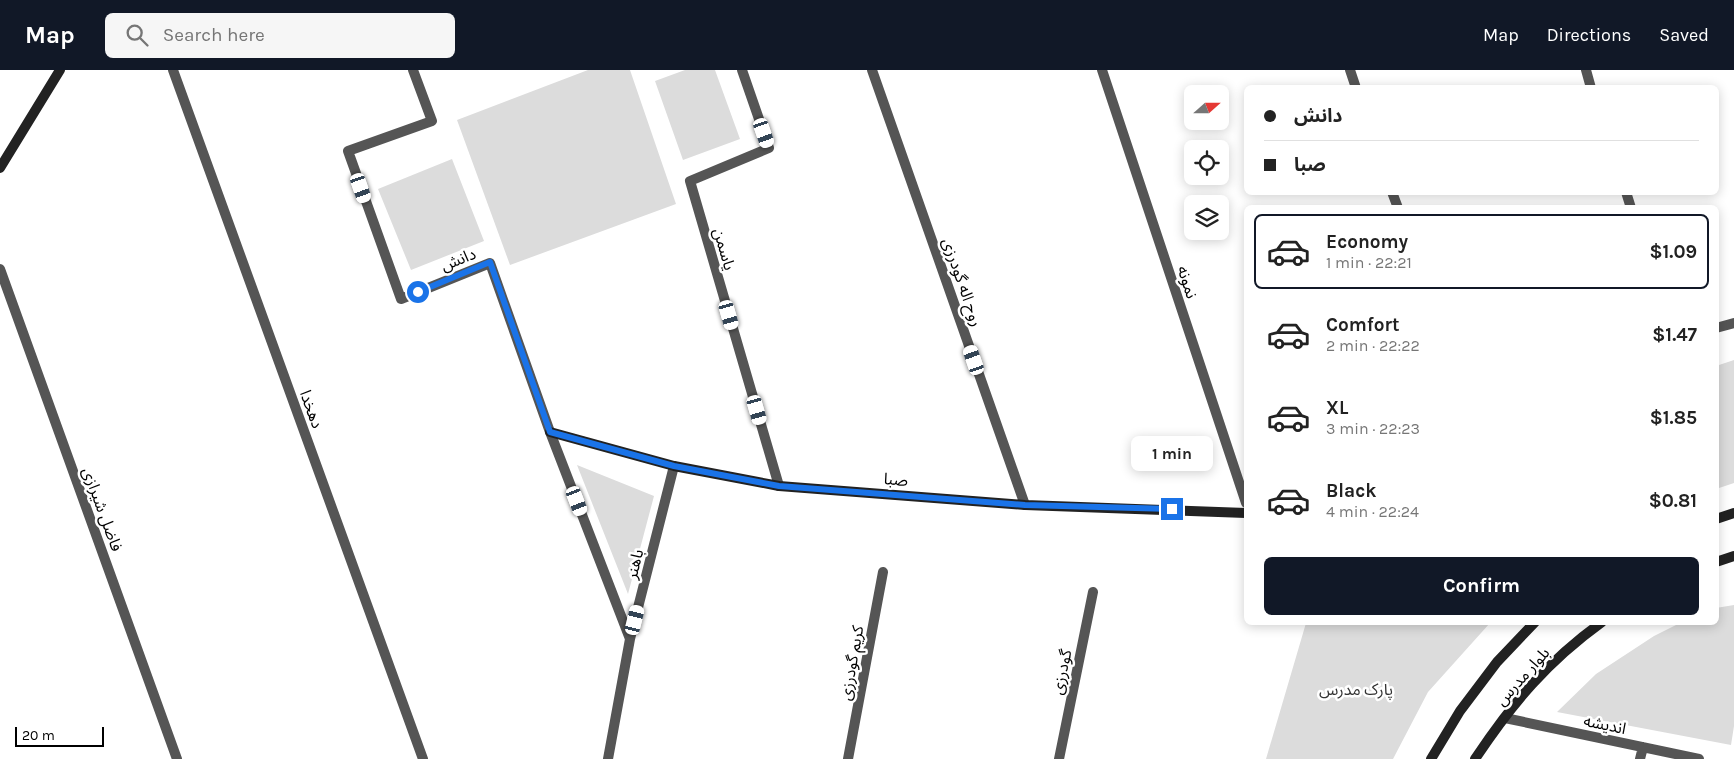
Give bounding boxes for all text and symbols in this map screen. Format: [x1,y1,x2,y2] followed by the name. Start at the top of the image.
[105,13,455,58] search box
[25,21,75,49] text: Map
[123,21,151,49] icon: search
[163,24,265,46] text: Search here
[1483,24,1519,46] text: Map
[1547,24,1631,46] text: Directions
[1659,24,1709,46] text: Saved
[1184,85,1229,130] north arrow
[1184,85,1229,240] map controls
[1294,105,1342,127] text: دانش
[752,116,775,150] car
[1184,140,1229,185] button: locate
[1294,154,1326,176] text: صبا
[349,171,372,205] car
[1184,195,1229,240] button: layers
[709,226,740,272] street label: یاسمن
[1266,229,1311,274] icon: car
[1326,231,1408,253] text: Economy
[936,235,987,330] street label: روح اله گودرزی
[1649,241,1697,263] text: $1.09
[438,244,478,275] street label: دانش
[1326,253,1412,272] text: 1 min · 22:21
[1173,263,1202,301] street label: نمونه
[407,281,429,303] route start
[717,299,740,331] car
[1266,312,1311,357] icon: car
[1326,314,1400,336] text: Comfort
[1652,324,1697,346] text: $1.47
[1326,336,1420,355] text: 2 min · 22:22
[962,343,985,377] car
[296,387,327,431] street label: دهخدا
[745,394,768,426] car
[1266,395,1311,440] icon: car
[1326,397,1348,419] text: XL
[1650,407,1697,429] text: $1.85
[1326,419,1420,438] text: 3 min · 22:23
[1131,436,1213,472] callout: 1 min
[1152,444,1192,463] text: 1 min
[79,465,127,554] street label: فاضل شیرازی
[883,469,909,490] street label: صبا
[1266,478,1311,523] icon: car
[1326,480,1377,502] text: Black
[564,484,589,518] car
[1649,490,1697,512] text: $0.81
[1161,498,1183,520] route end
[1326,502,1419,521] text: 4 min · 22:24
[621,547,647,582] street label: باهنر
[1264,557,1699,615] button: Confirm
[624,604,645,636] car
[836,624,870,703] street label: کریم گودرزی
[1491,643,1553,709] street label: بلوار مدرس
[1047,647,1076,696] street label: گودرزی
[1319,680,1393,700] park label: پارک مدرس
[1582,711,1628,738] street label: اندیشه
[15,724,104,747] scale bar
[22,727,55,744] text: 20 m

